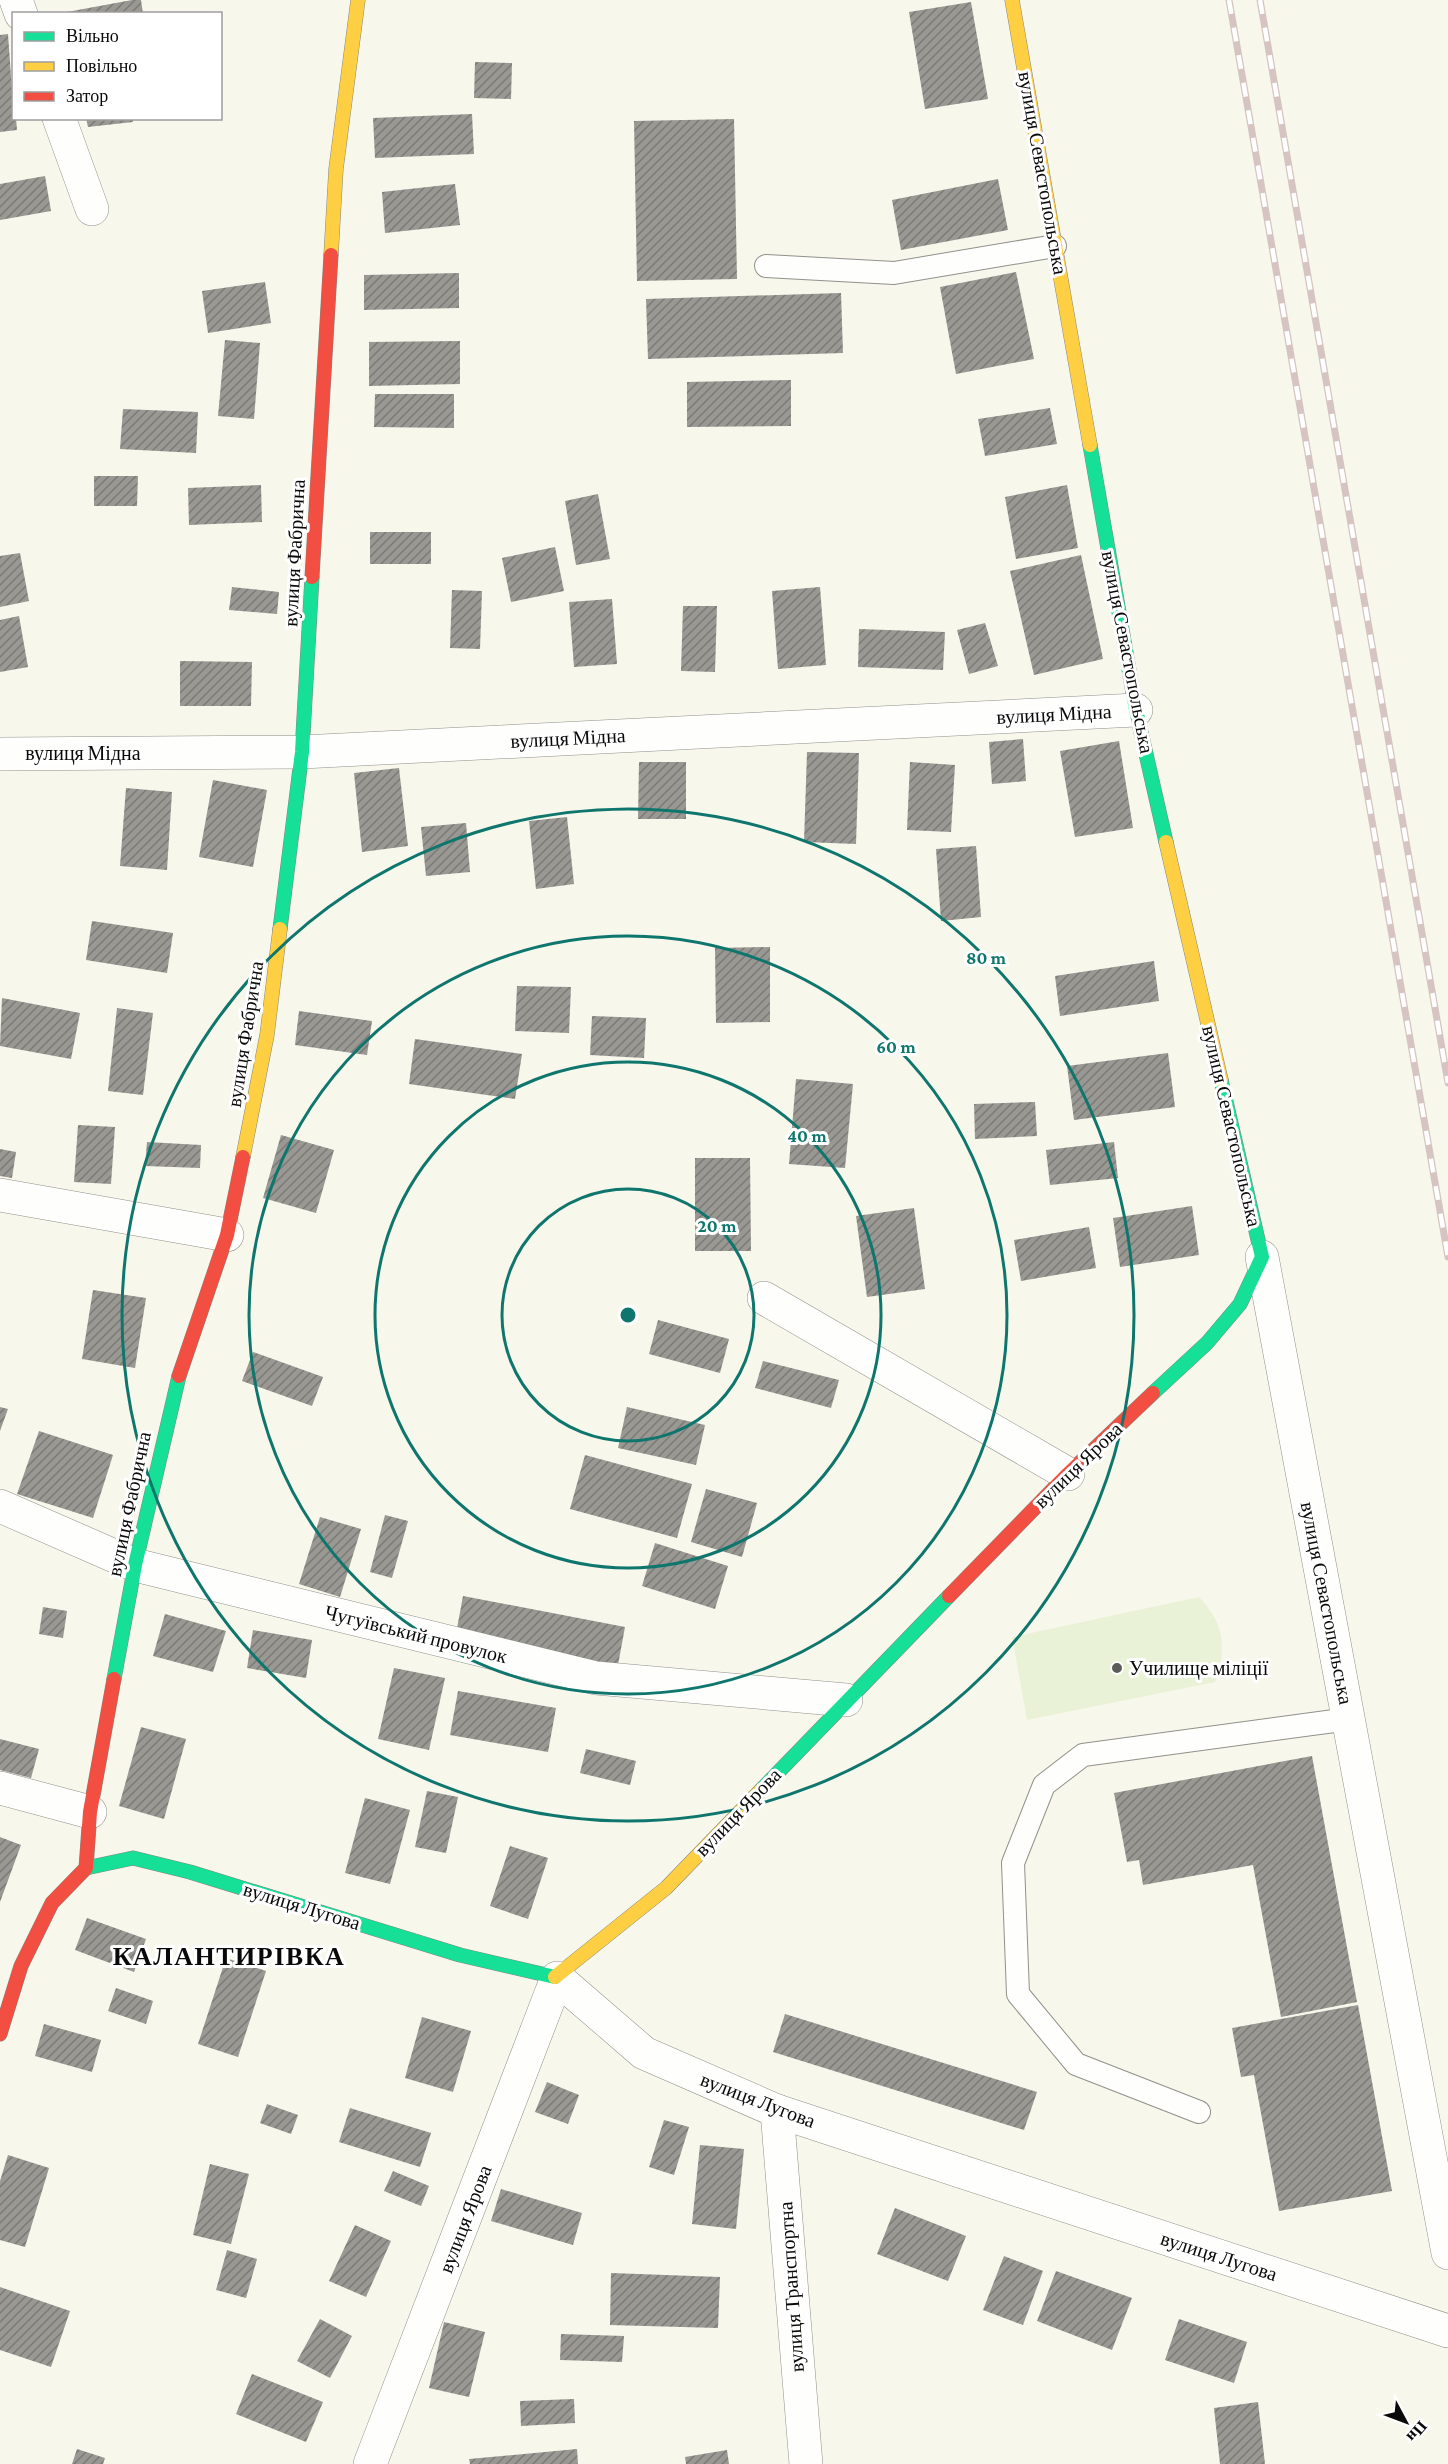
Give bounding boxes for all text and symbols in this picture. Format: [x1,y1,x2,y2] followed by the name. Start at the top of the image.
[12,12,222,120] legend
[66,26,119,46] text: Вільно
[66,56,137,76] text: Повільно
[1013,70,1072,277] street label: вулиця Севастопольська
[66,86,108,106] text: Затор
[279,479,310,627] street label: вулиця Фабрична
[1097,549,1158,755] street label: вулиця Севастопольська
[996,700,1112,729] street label: вулиця Мідна
[510,724,626,753] street label: вулиця Мідна
[25,742,141,765] street label: вулиця Мідна
[966,948,1007,968] text: 80 m
[223,959,268,1109] street label: вулиця Фабрична
[1197,1023,1266,1229] street label: вулиця Севастопольська
[876,1037,916,1057] text: 60 m
[787,1126,827,1146] text: 40 m
[698,1216,737,1236] text: 20 m
[618,1305,638,1325] centre of rings
[1029,1418,1127,1513] street label: вулиця Ярова
[103,1430,156,1579] street label: вулиця Фабрична
[1296,1500,1357,1706] street label: вулиця Севастопольська
[322,1601,510,1668] street label: Чугуївський провулок
[1129,1657,1269,1680] place label: Училище міліції
[1110,1661,1124,1675] marker: Училище міліції
[691,1763,786,1861] street label: вулиця Ярова
[241,1878,363,1935] street label: вулиця Лугова
[113,1942,345,1971] district label: КАЛАНТИРІВКА
[697,2068,819,2133] street label: вулиця Лугова
[434,2162,497,2276] street label: вулиця Ярова
[774,2201,809,2373] street label: вулиця Транспортна
[1158,2227,1280,2286] street label: вулиця Лугова
[1376,2392,1436,2452] north arrow
[1403,2418,1430,2445] text: Пн

